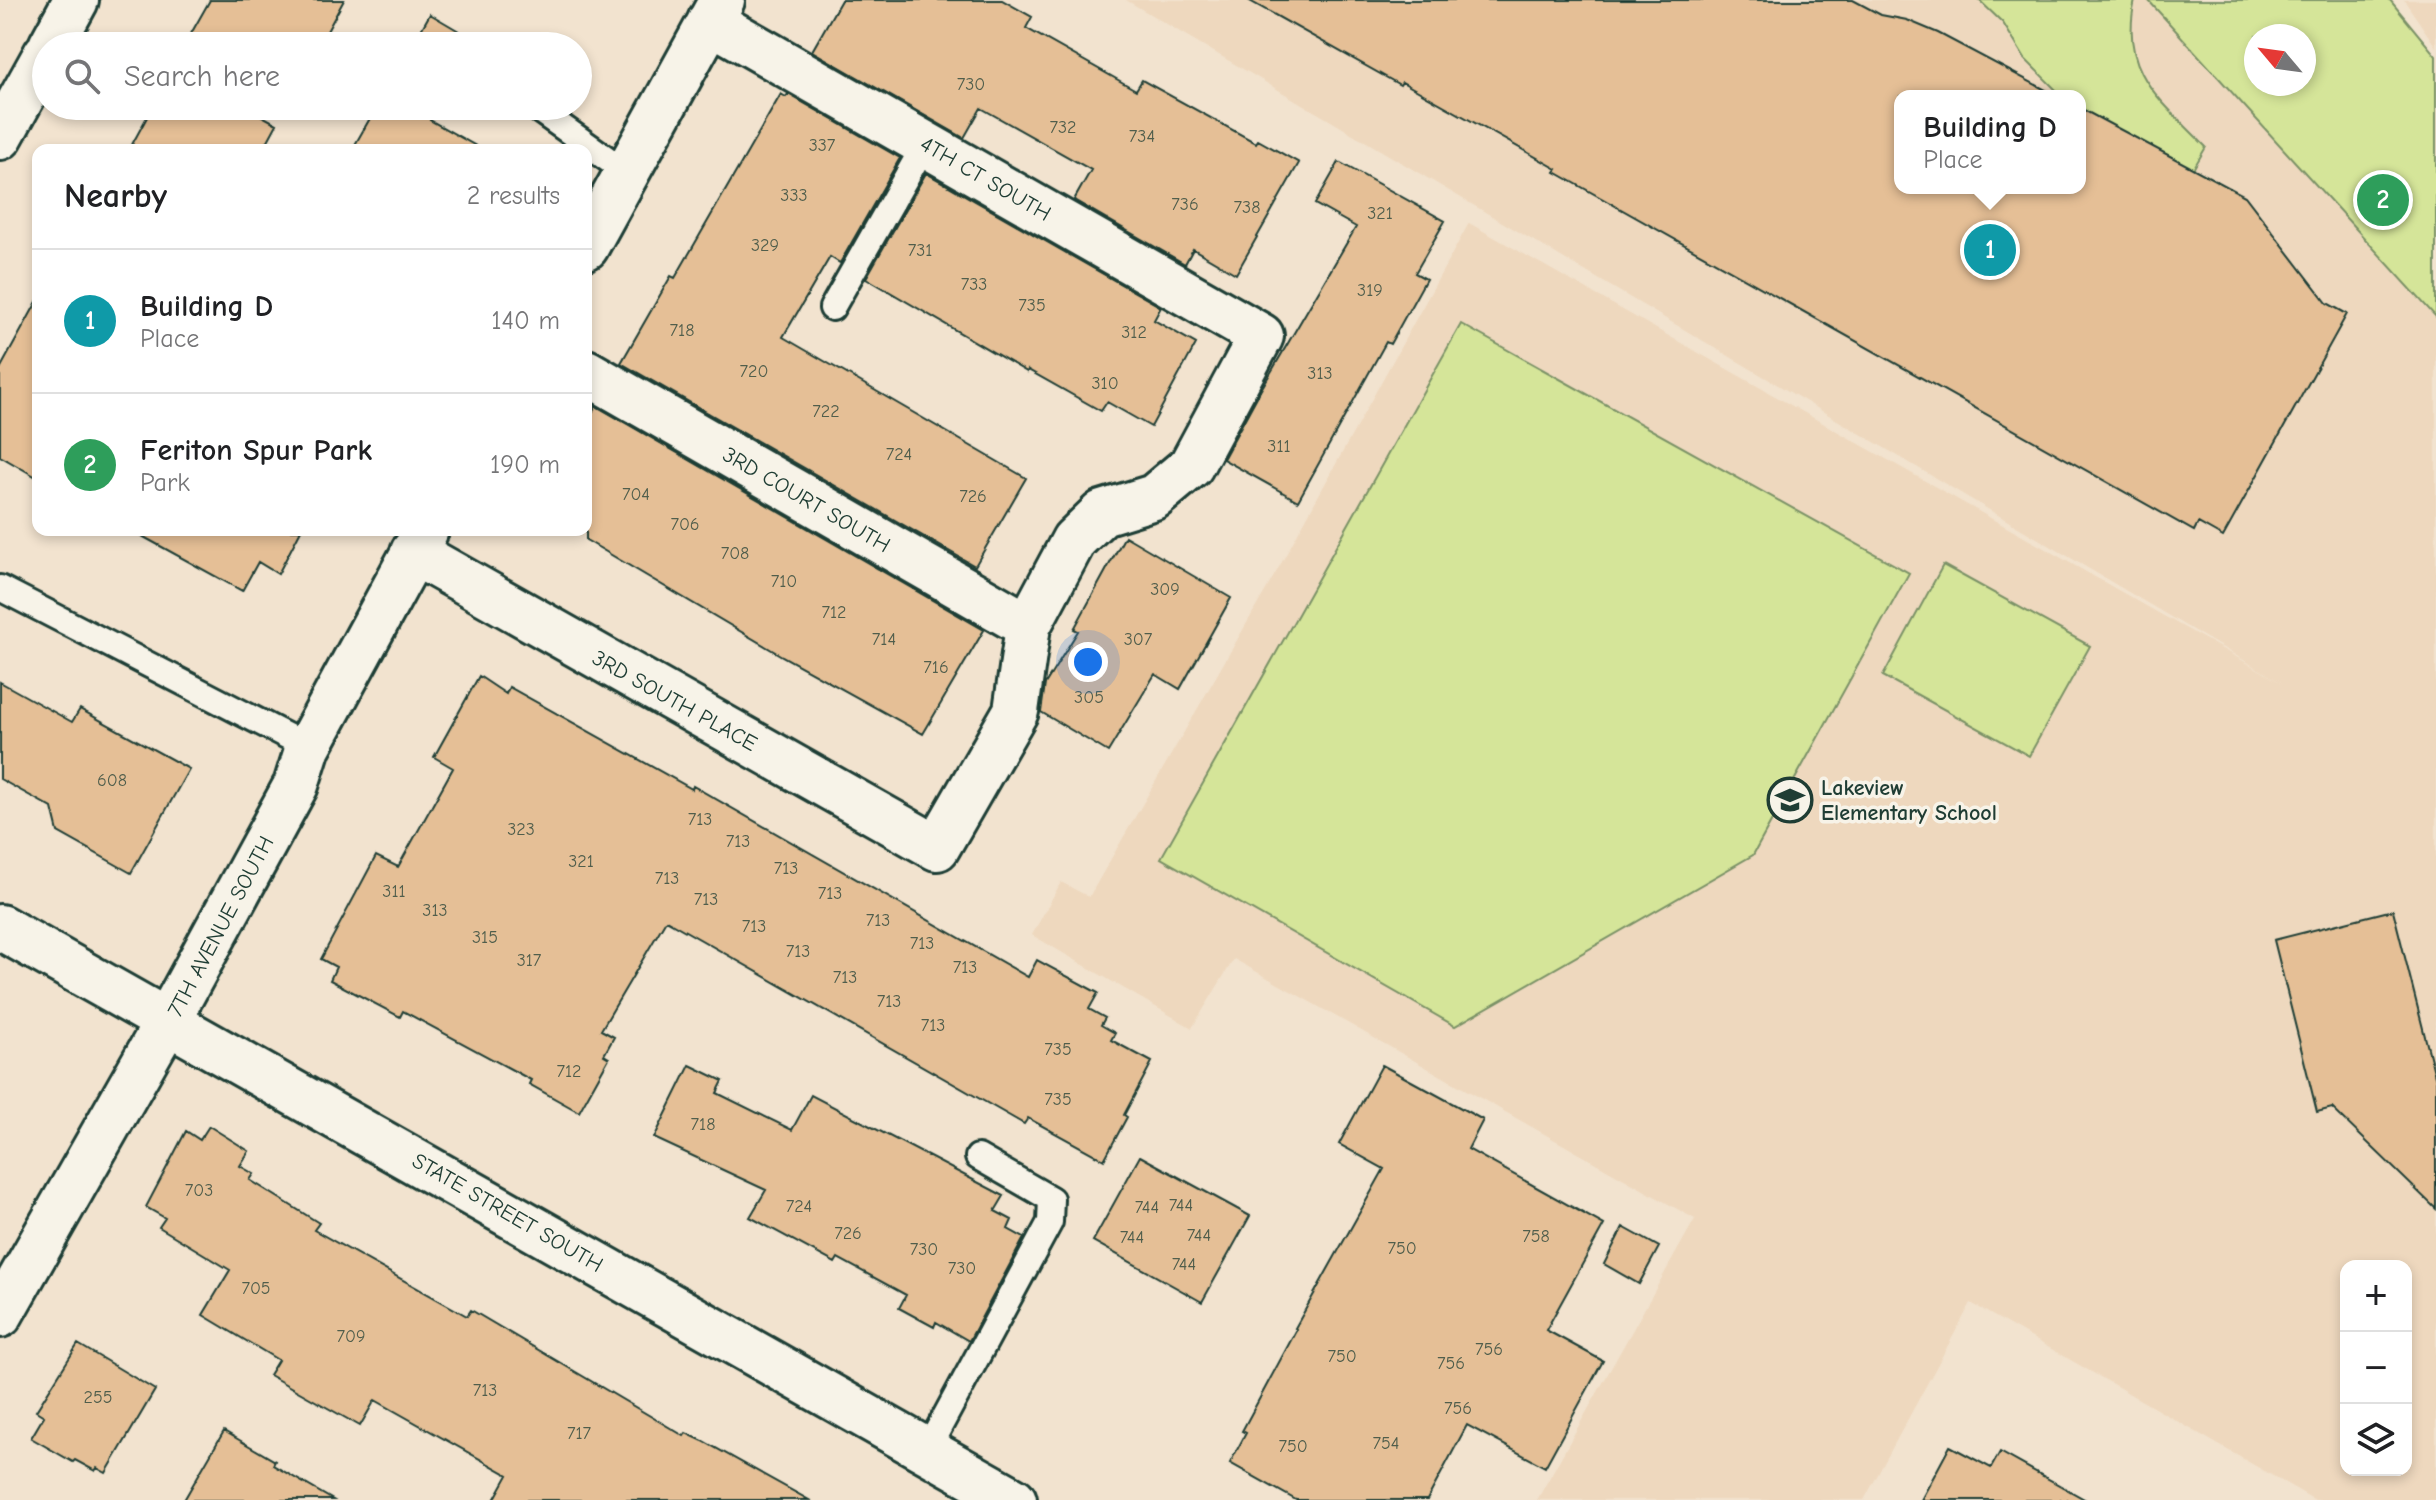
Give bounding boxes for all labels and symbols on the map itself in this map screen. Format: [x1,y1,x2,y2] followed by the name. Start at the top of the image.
[2244,24,2316,96] north arrow
[957,74,985,95] house number: 730
[1049,117,1077,138] house number: 732
[1129,126,1155,147] house number: 734
[916,131,1055,227] street label: 4TH CT SOUTH
[809,135,836,156] house number: 337
[2357,170,2409,230] pin: 2
[780,185,808,206] house number: 333
[1171,194,1199,215] house number: 736
[1234,197,1260,218] house number: 738
[1367,203,1393,224] house number: 321
[1964,220,2016,280] pin: 1
[751,235,779,256] house number: 329
[908,240,932,261] house number: 731
[961,274,987,295] house number: 733
[1357,280,1383,301] house number: 319
[1018,295,1046,316] house number: 735
[670,320,694,341] house number: 718
[1121,322,1147,343] house number: 312
[740,361,768,382] house number: 720
[1307,363,1333,384] house number: 313
[1091,373,1119,394] house number: 310
[812,401,840,422] house number: 722
[1267,436,1291,457] house number: 311
[718,441,895,558] street label: 3RD COURT SOUTH
[886,444,912,465] house number: 724
[622,484,650,505] house number: 704
[959,486,987,507] house number: 726
[670,514,700,535] house number: 706
[721,543,749,564] house number: 708
[771,571,797,592] house number: 710
[1150,579,1180,600] house number: 309
[821,602,847,623] house number: 712
[872,629,896,650] house number: 714
[1124,629,1153,650] house number: 307
[1068,642,1108,682] your location
[588,645,761,757] street label: 3RD SOUTH PLACE
[923,657,949,678] house number: 716
[1074,687,1104,708] house number: 305
[97,770,127,791] house number: 608
[1821,775,1997,826] place label: Lakeview Elementary School
[1766,776,1814,824] school or university icon: Lakeview Elementary School
[688,809,712,830] house number: 713
[507,819,535,840] house number: 323
[726,831,750,852] house number: 713
[162,832,280,1021] street label: 7TH AVENUE SOUTH
[568,851,594,872] house number: 321
[774,858,798,879] house number: 713
[655,868,679,889] house number: 713
[382,881,406,902] house number: 311
[818,883,842,904] house number: 713
[694,889,718,910] house number: 713
[422,900,448,921] house number: 313
[866,910,890,931] house number: 713
[742,916,766,937] house number: 713
[472,927,498,948] house number: 315
[910,933,934,954] house number: 713
[786,941,810,962] house number: 713
[517,950,542,971] house number: 317
[953,957,977,978] house number: 713
[833,967,857,988] house number: 713
[877,991,901,1012] house number: 713
[921,1015,945,1036] house number: 713
[1044,1039,1072,1060] house number: 735
[556,1061,582,1082] house number: 712
[1044,1089,1072,1110] house number: 735
[691,1114,715,1135] house number: 718
[407,1148,608,1278] street label: STATE STREET SOUTH
[185,1180,213,1201] house number: 703
[1169,1195,1193,1216] house number: 744
[786,1196,812,1217] house number: 724
[1135,1197,1159,1218] house number: 744
[834,1223,862,1244] house number: 726
[1187,1225,1211,1246] house number: 744
[1522,1226,1550,1247] house number: 758
[1120,1227,1144,1248] house number: 744
[1387,1238,1417,1259] house number: 750
[910,1239,938,1260] house number: 730
[1172,1254,1196,1275] house number: 744
[948,1258,976,1279] house number: 730
[241,1278,271,1299] house number: 705
[336,1326,366,1347] house number: 709
[1475,1339,1503,1360] house number: 756
[1327,1346,1357,1367] house number: 750
[1437,1353,1465,1374] house number: 756
[473,1380,497,1401] house number: 713
[84,1387,112,1408] house number: 255
[1444,1398,1472,1419] house number: 756
[567,1423,592,1444] house number: 717
[1373,1433,1399,1454] house number: 754
[1278,1436,1308,1457] house number: 750

